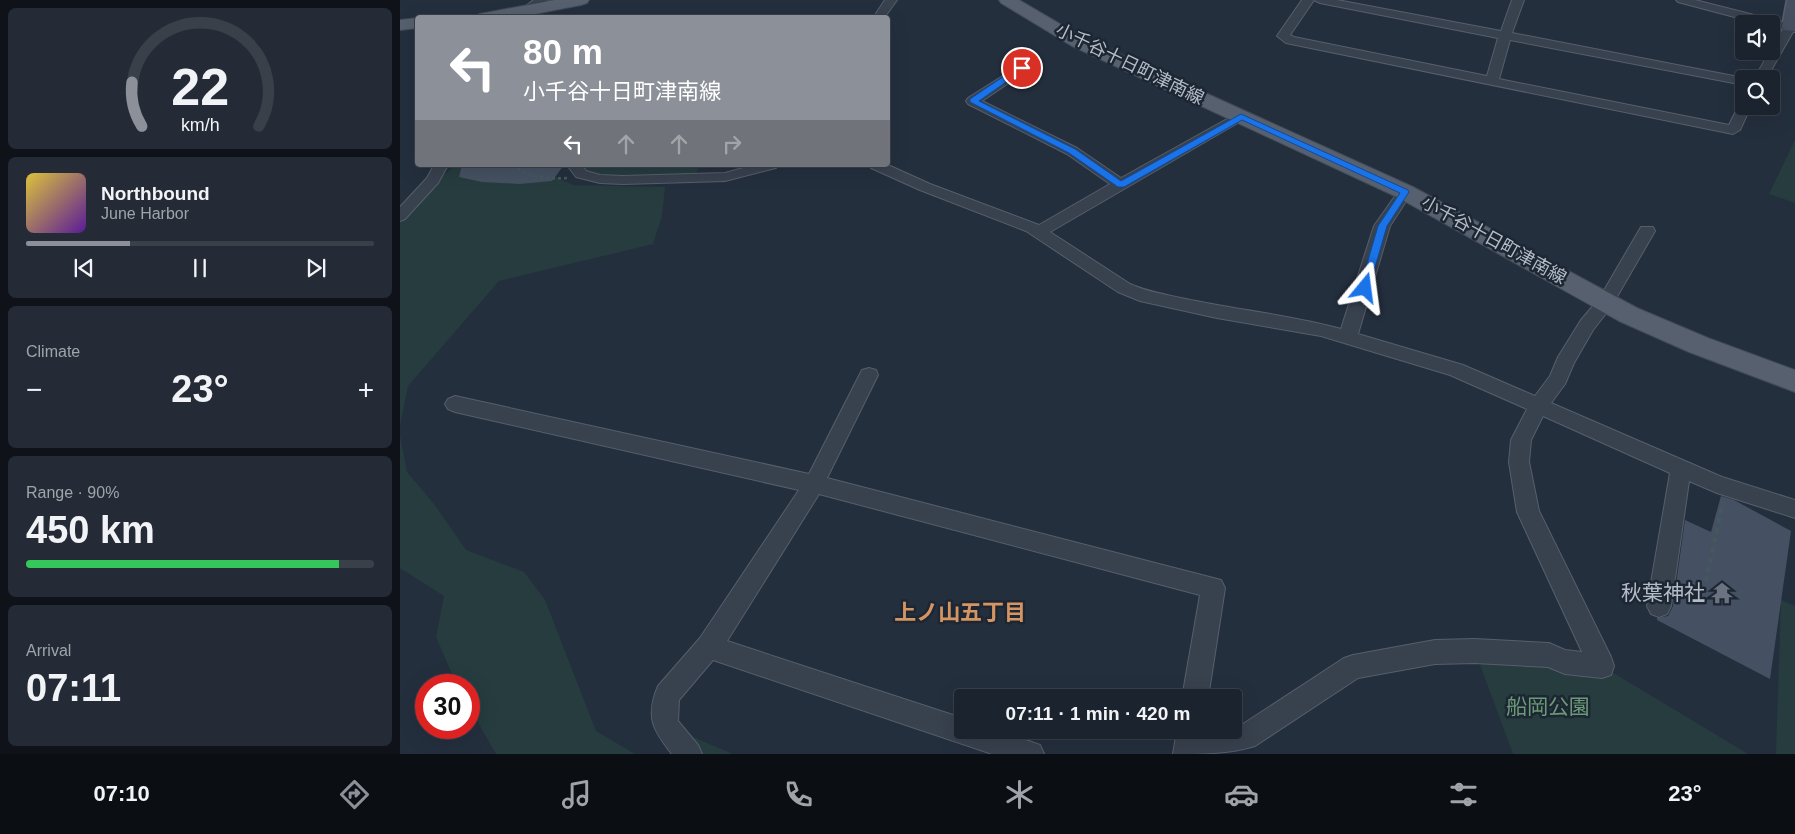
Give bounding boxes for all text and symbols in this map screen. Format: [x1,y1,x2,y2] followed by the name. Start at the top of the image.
[1735,15,1780,115] map controls
[1735,15,1780,60] button: sound
[1053,20,1207,108] street label: 小千谷十日町津南線
[523,32,603,71] text: 80 m
[440,35,505,100] icon: left
[1001,47,1043,89] pin
[1008,54,1036,82] icon: arrive
[171,58,229,116] text: 22
[1735,70,1780,115] button: search
[523,79,721,104] text: 小千谷十日町津南線
[181,115,219,135] text: km/h
[559,130,587,158] icon: left
[612,130,640,158] icon: ahead
[665,130,693,158] icon: ahead
[718,130,746,158] icon: right
[101,183,210,204] text: Northbound
[1418,192,1570,288] street label: 小千谷十日町津南線
[101,205,189,222] text: June Harbor
[70,254,98,282] icon: previous
[186,254,214,282] icon: pause
[302,254,330,282] icon: next
[1338,261,1390,313] position arrow
[26,343,80,360] text: Climate
[171,368,229,410] text: 23°
[26,374,42,405] text: −
[358,374,374,405] text: +
[26,484,119,501] text: Range · 90%
[26,509,155,551] text: 450 km
[1709,580,1735,606] temple icon: 秋葉神社
[1621,581,1705,604] place label: 秋葉神社
[894,600,1026,625] district label: 上ノ山五丁目
[26,642,71,659] text: Arrival
[26,667,121,709] text: 07:11
[415,674,480,739] speed limit sign: 30
[1506,695,1590,718] park label: 船岡公園
[1006,703,1190,724] text: 07:11 · 1 min · 420 m
[337,777,372,812] icon: directions
[559,777,594,812] icon: music
[781,777,816,812] icon: phone
[1002,777,1037,812] icon: climate
[1224,777,1259,812] icon: car
[1446,777,1481,812] icon: filters
[93,781,150,806] text: 07:10
[1668,781,1701,806] text: 23°

